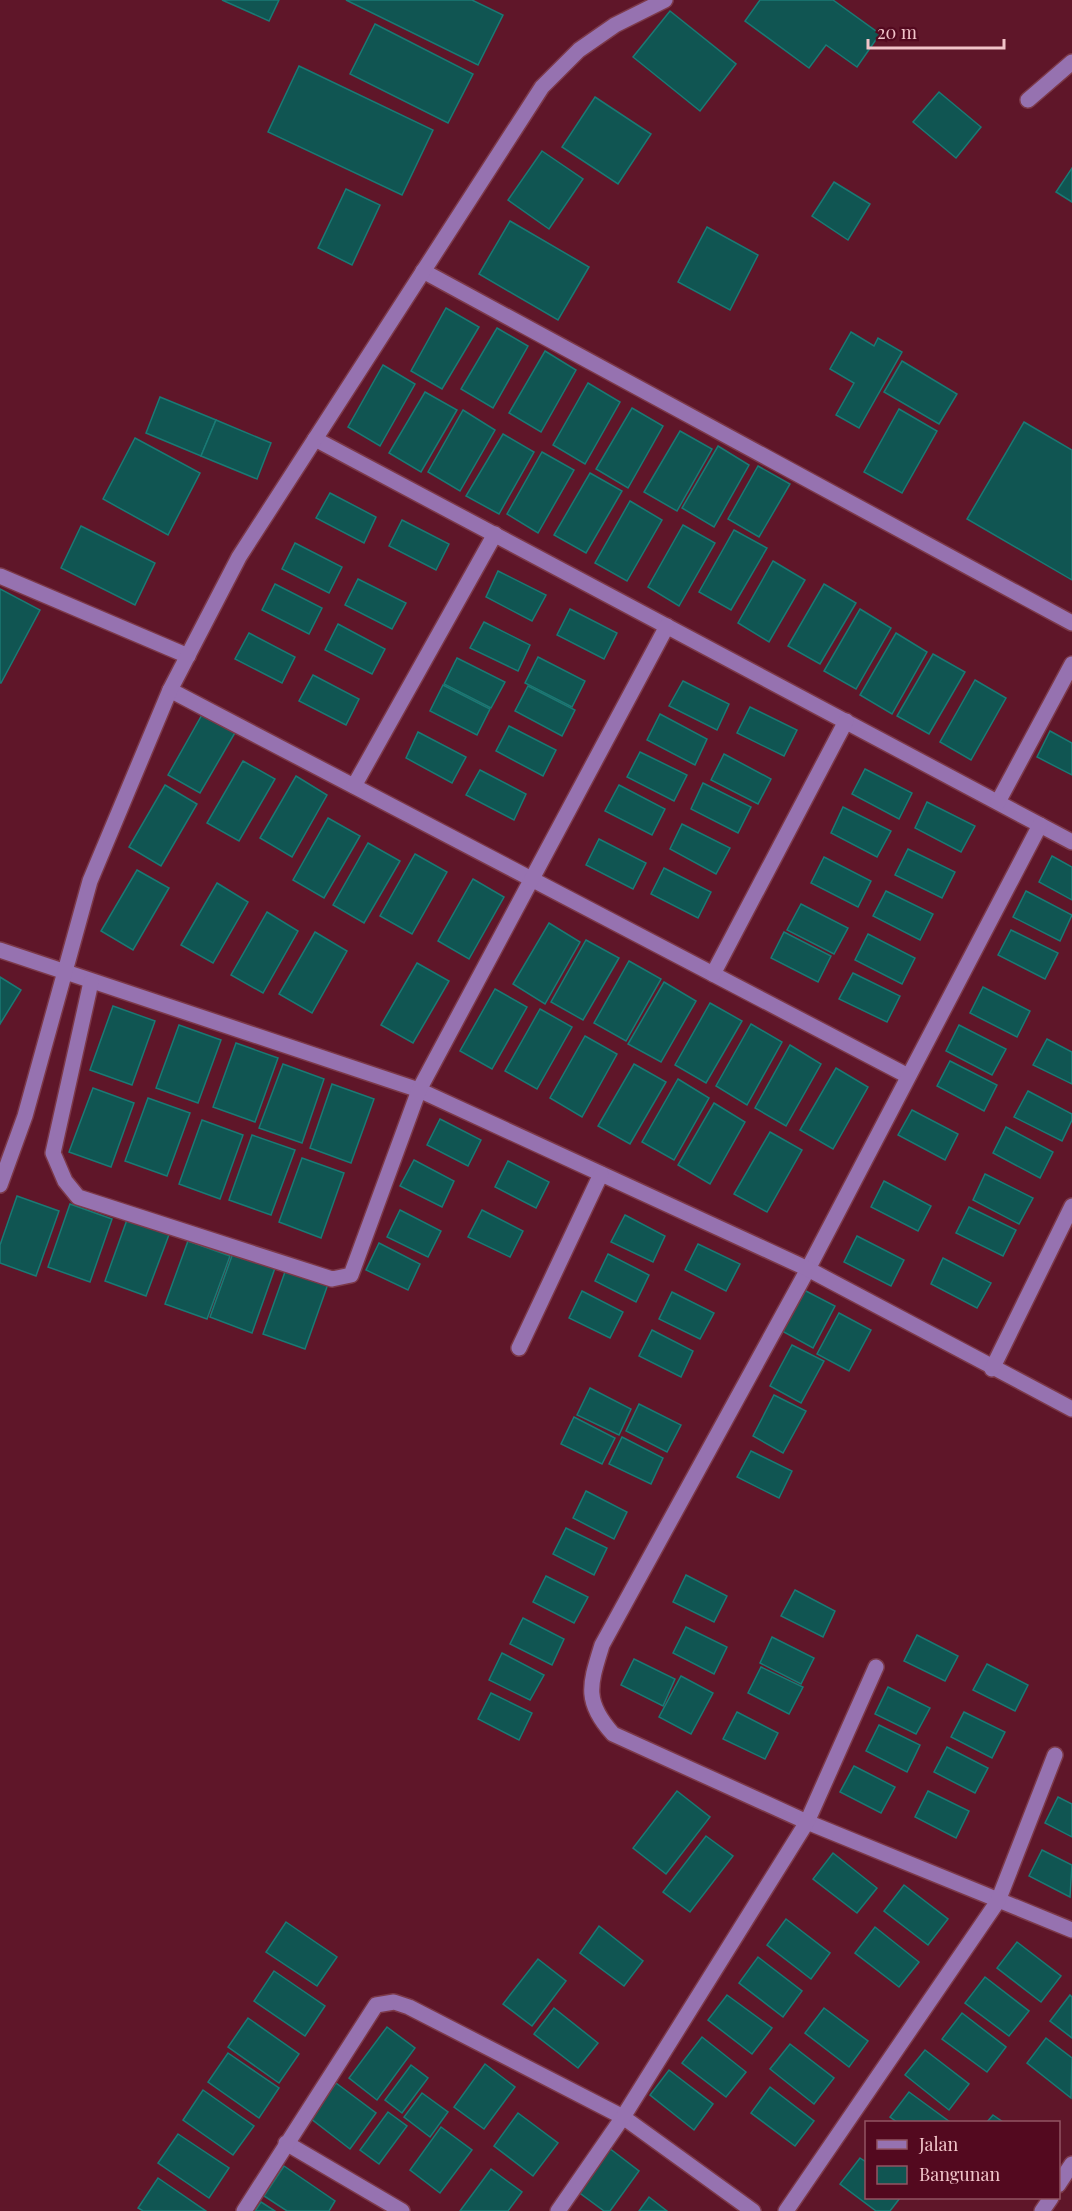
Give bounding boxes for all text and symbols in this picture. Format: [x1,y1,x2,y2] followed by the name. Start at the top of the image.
[868,12,1004,50] scale bar
[877,20,917,44] text: 20 m
[865,2121,1060,2199] legend
[918,2132,959,2156] text: Jalan
[919,2162,1000,2186] text: Bangunan

